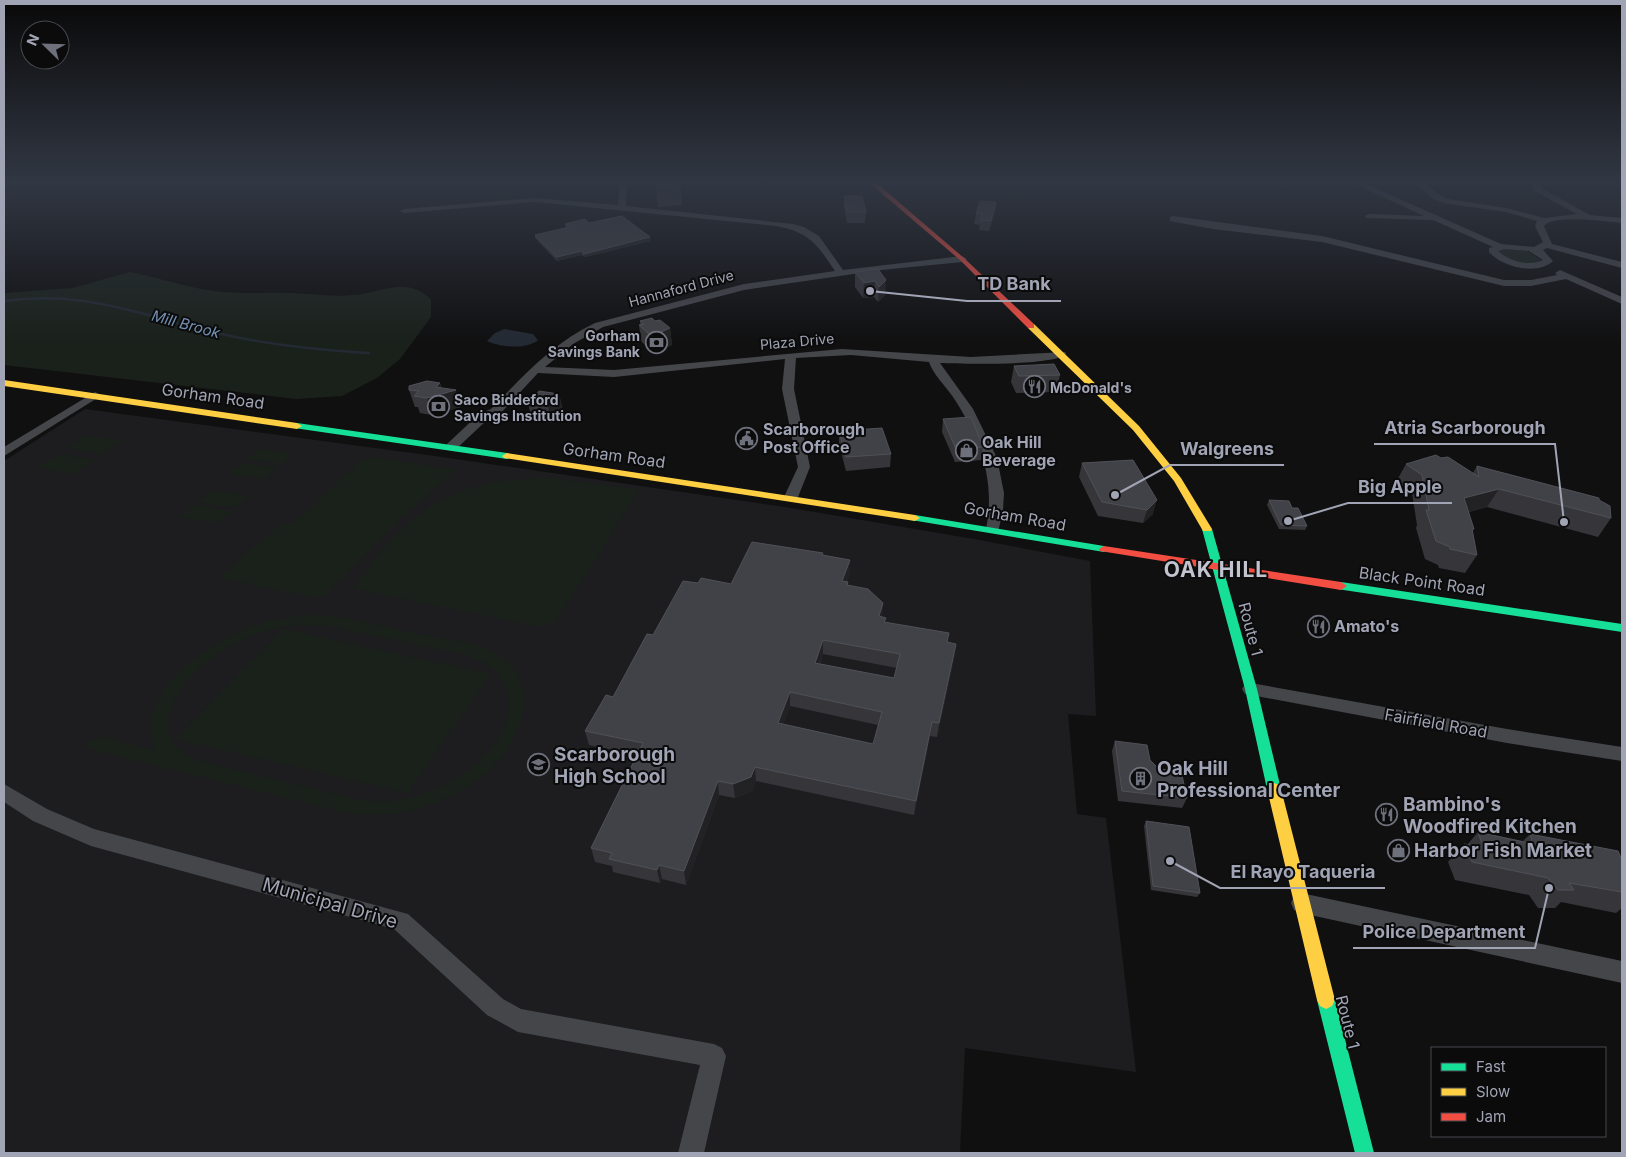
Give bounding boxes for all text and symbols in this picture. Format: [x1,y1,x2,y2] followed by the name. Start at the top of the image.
[20,20,70,70] north arrow
[23,31,42,48] text: N
[627,266,735,310] street label: Hannaford Drive
[967,268,1061,301] callout: TD Bank
[977,273,1051,294] text: TD Bank
[150,306,223,342] water label: Mill Brook
[548,327,641,360] place label: Gorham Savings Bank
[759,329,835,353] street label: Plaza Drive
[644,331,668,355] bank icon: Gorham Savings Bank
[1022,375,1046,399] restaurant icon: McDonald's
[160,379,266,413] street label: Gorham Road
[1050,379,1132,396] place label: McDonald's
[454,391,581,424] place label: Saco Biddeford Savings Institution
[426,395,450,419] bank icon: Saco Biddeford Savings Institution
[1374,411,1555,444] callout: Atria Scarborough
[1384,417,1546,438] text: Atria Scarborough
[763,419,865,457] place label: Scarborough Post Office
[735,426,759,450] public building icon: Scarborough Post Office
[982,432,1056,470] place label: Oak Hill Beverage
[1170,432,1284,465] callout: Walgreens
[561,438,667,472] street label: Gorham Road
[1180,438,1274,459] text: Walgreens
[954,439,978,463] shop icon: Oak Hill Beverage
[1348,470,1452,503] callout: Big Apple
[1358,476,1442,497] text: Big Apple
[962,497,1068,535] street label: Gorham Road
[1164,557,1268,582] district label: OAK HILL
[1358,562,1486,600] street label: Black Point Road
[1234,600,1268,658] street label: Route 1
[1306,614,1330,638] restaurant icon: Amato's
[1334,616,1399,636] place label: Amato's
[1383,704,1489,742] street label: Fairfield Road
[554,743,675,788] place label: Scarborough High School
[526,753,550,777] school or university icon: Scarborough High School
[1157,757,1341,802] place label: Oak Hill Professional Center
[1129,767,1153,791] building icon: Oak Hill Professional Center
[1403,793,1577,838] place label: Bambino's Woodfired Kitchen
[1375,803,1399,827] restaurant icon: Bambino's Woodfired Kitchen
[1386,838,1410,862] shop icon: Harbor Fish Market
[1414,839,1592,862] place label: Harbor Fish Market
[1220,855,1385,888] callout: El Rayo Taqueria
[1231,861,1375,882] text: El Rayo Taqueria
[260,873,400,933] street label: Municipal Drive
[1353,915,1535,948] callout: Police Department
[1363,921,1526,942] text: Police Department
[1332,993,1364,1051] street label: Route 1
[1431,1047,1606,1137] legend
[1476,1057,1506,1076] text: Fast
[1476,1082,1510,1101] text: Slow
[1476,1107,1506,1126] text: Jam

